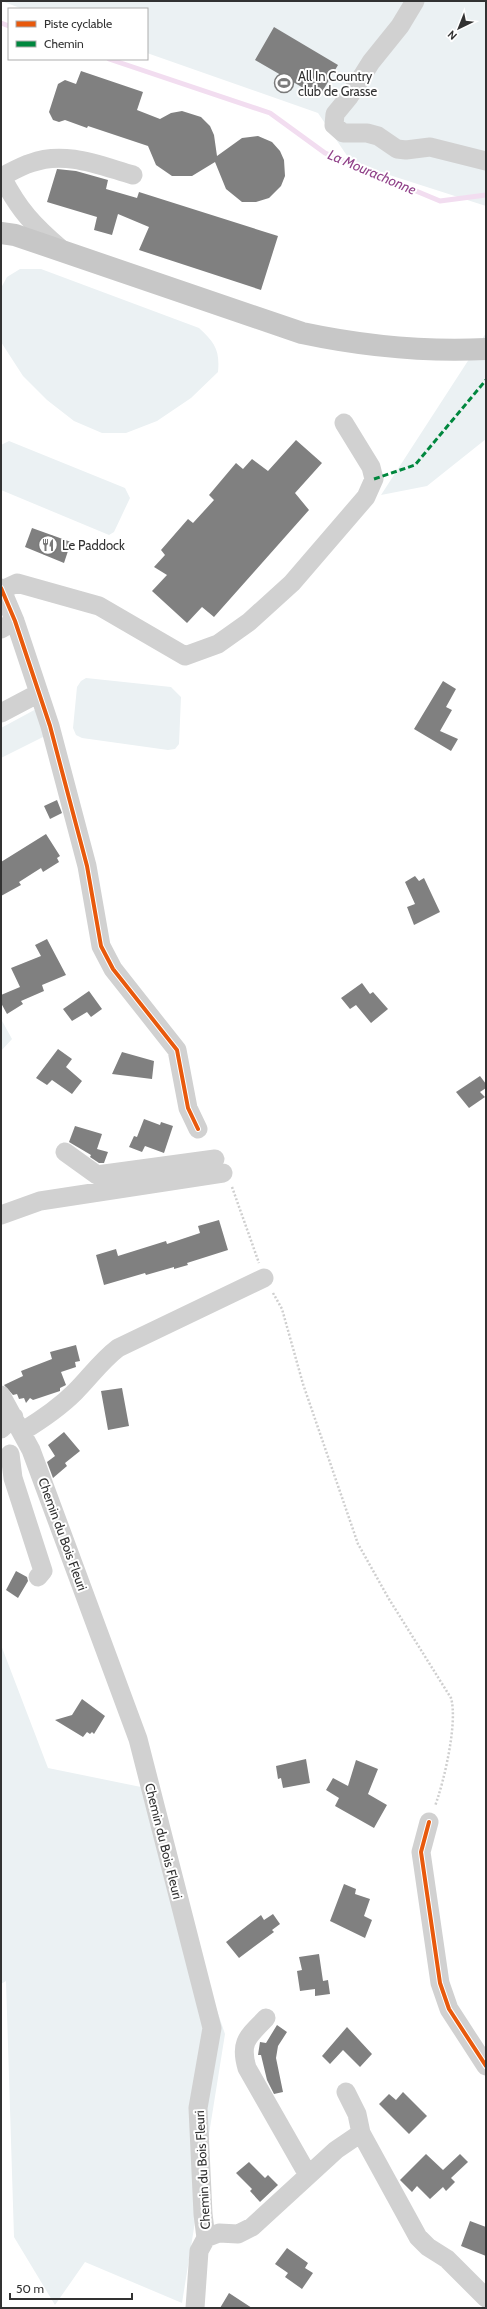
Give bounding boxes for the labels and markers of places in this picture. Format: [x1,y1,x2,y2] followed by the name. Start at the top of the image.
[298,68,377,99] place label: All In Country club de Grasse
[273,72,295,94] sports icon: All In Country club de Grasse
[37,534,59,556] restaurant icon: Le Paddock
[62,537,125,553] place label: Le Paddock

